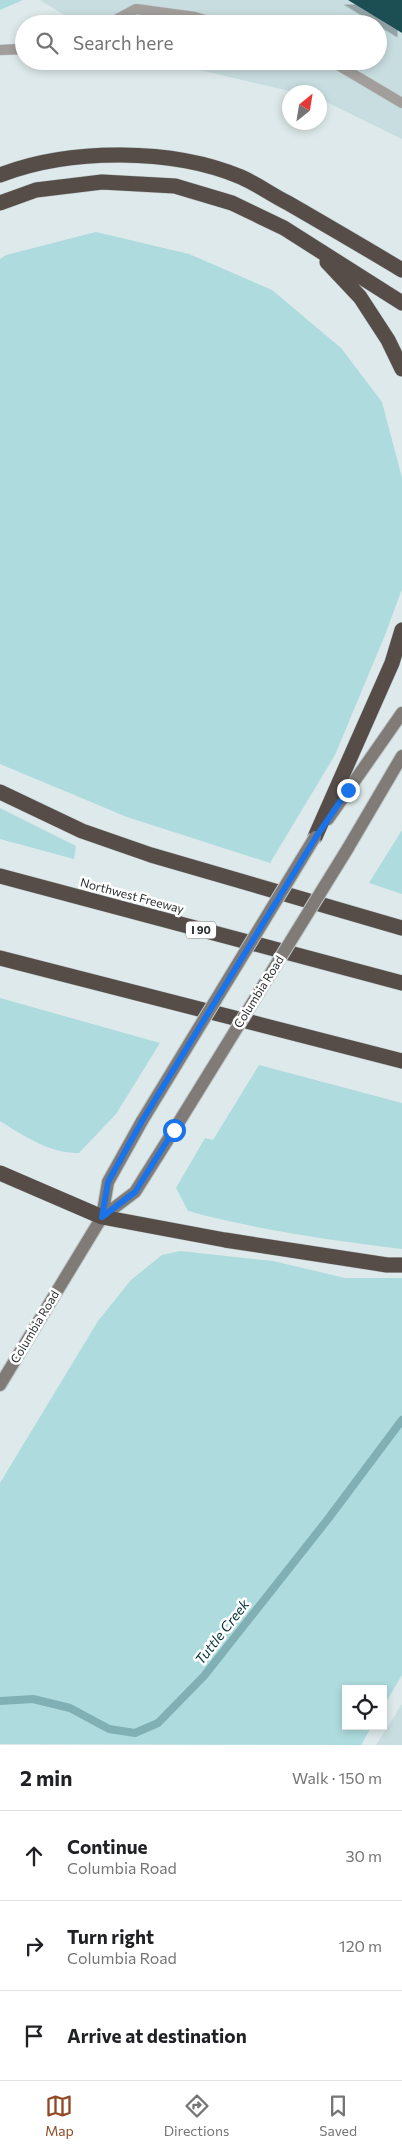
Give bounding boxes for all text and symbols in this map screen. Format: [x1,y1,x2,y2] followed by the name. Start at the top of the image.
[15,15,387,70] search box
[33,29,61,57] icon: search
[73,31,173,54] text: Search here
[282,85,327,130] north arrow
[337,779,360,802] route end
[79,874,186,916] street label: Northwest Freeway
[186,922,216,938] road number: I 90
[230,953,286,1030] street label: Columbia Road
[163,1119,186,1142] route start
[7,1288,61,1365] street label: Columbia Road
[191,1595,253,1668] water label: Tuttle Creek
[342,1685,387,1730] map controls
[342,1685,387,1730] button: locate
[20,1765,72,1790] text: 2 min
[292,1768,382,1787] text: Walk · 150 m
[67,1835,147,1858] text: Continue
[20,1842,48,1870] icon: ahead
[345,1846,382,1865] text: 30 m
[67,1858,177,1877] text: Columbia Road
[67,1925,154,1948] text: Turn right
[20,1932,48,1960] icon: right
[339,1936,382,1955] text: 120 m
[67,1948,177,1967] text: Columbia Road
[20,2022,48,2050] icon: arrive
[67,2024,247,2047] text: Arrive at destination
[45,2092,74,2139] tab: Map
[164,2092,229,2139] tab: Directions
[319,2092,357,2139] tab: Saved

